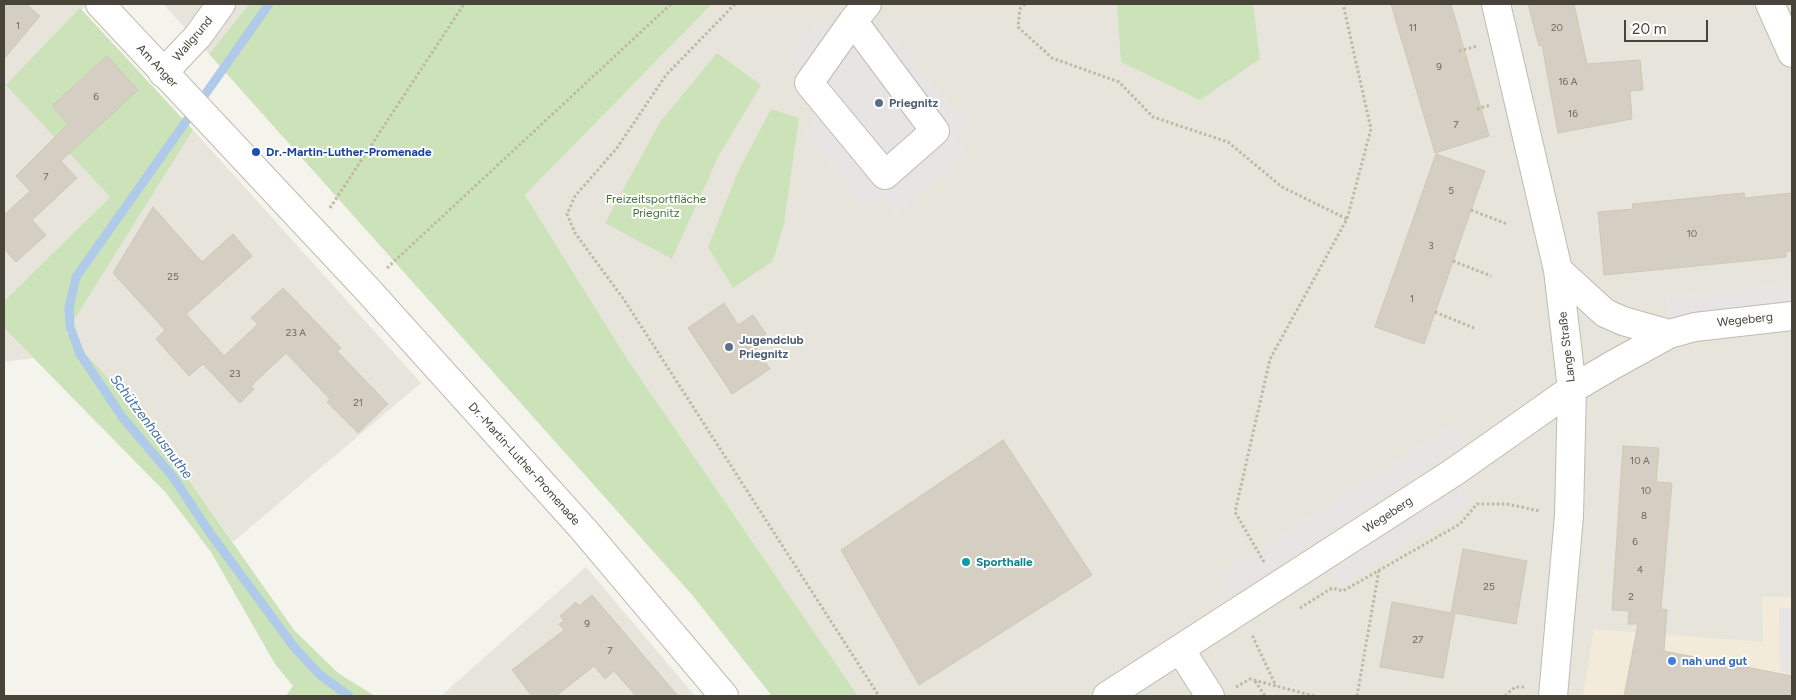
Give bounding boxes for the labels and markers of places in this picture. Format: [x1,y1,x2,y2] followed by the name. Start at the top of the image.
[889,96,938,110] place label: Priegnitz
[873,97,885,109] marker: Priegnitz
[266,145,432,159] place label: Dr.-Martin-Luther-Promenade
[250,146,262,158] marker: Dr.-Martin-Luther-Promenade
[739,333,804,361] place label: Jugendclub Priegnitz
[723,341,735,353] marker: Jugendclub Priegnitz
[976,555,1033,569] place label: Sporthalle
[960,556,972,568] marker: Sporthalle
[1682,654,1747,668] place label: nah und gut
[1666,655,1678,667] marker: nah und gut

